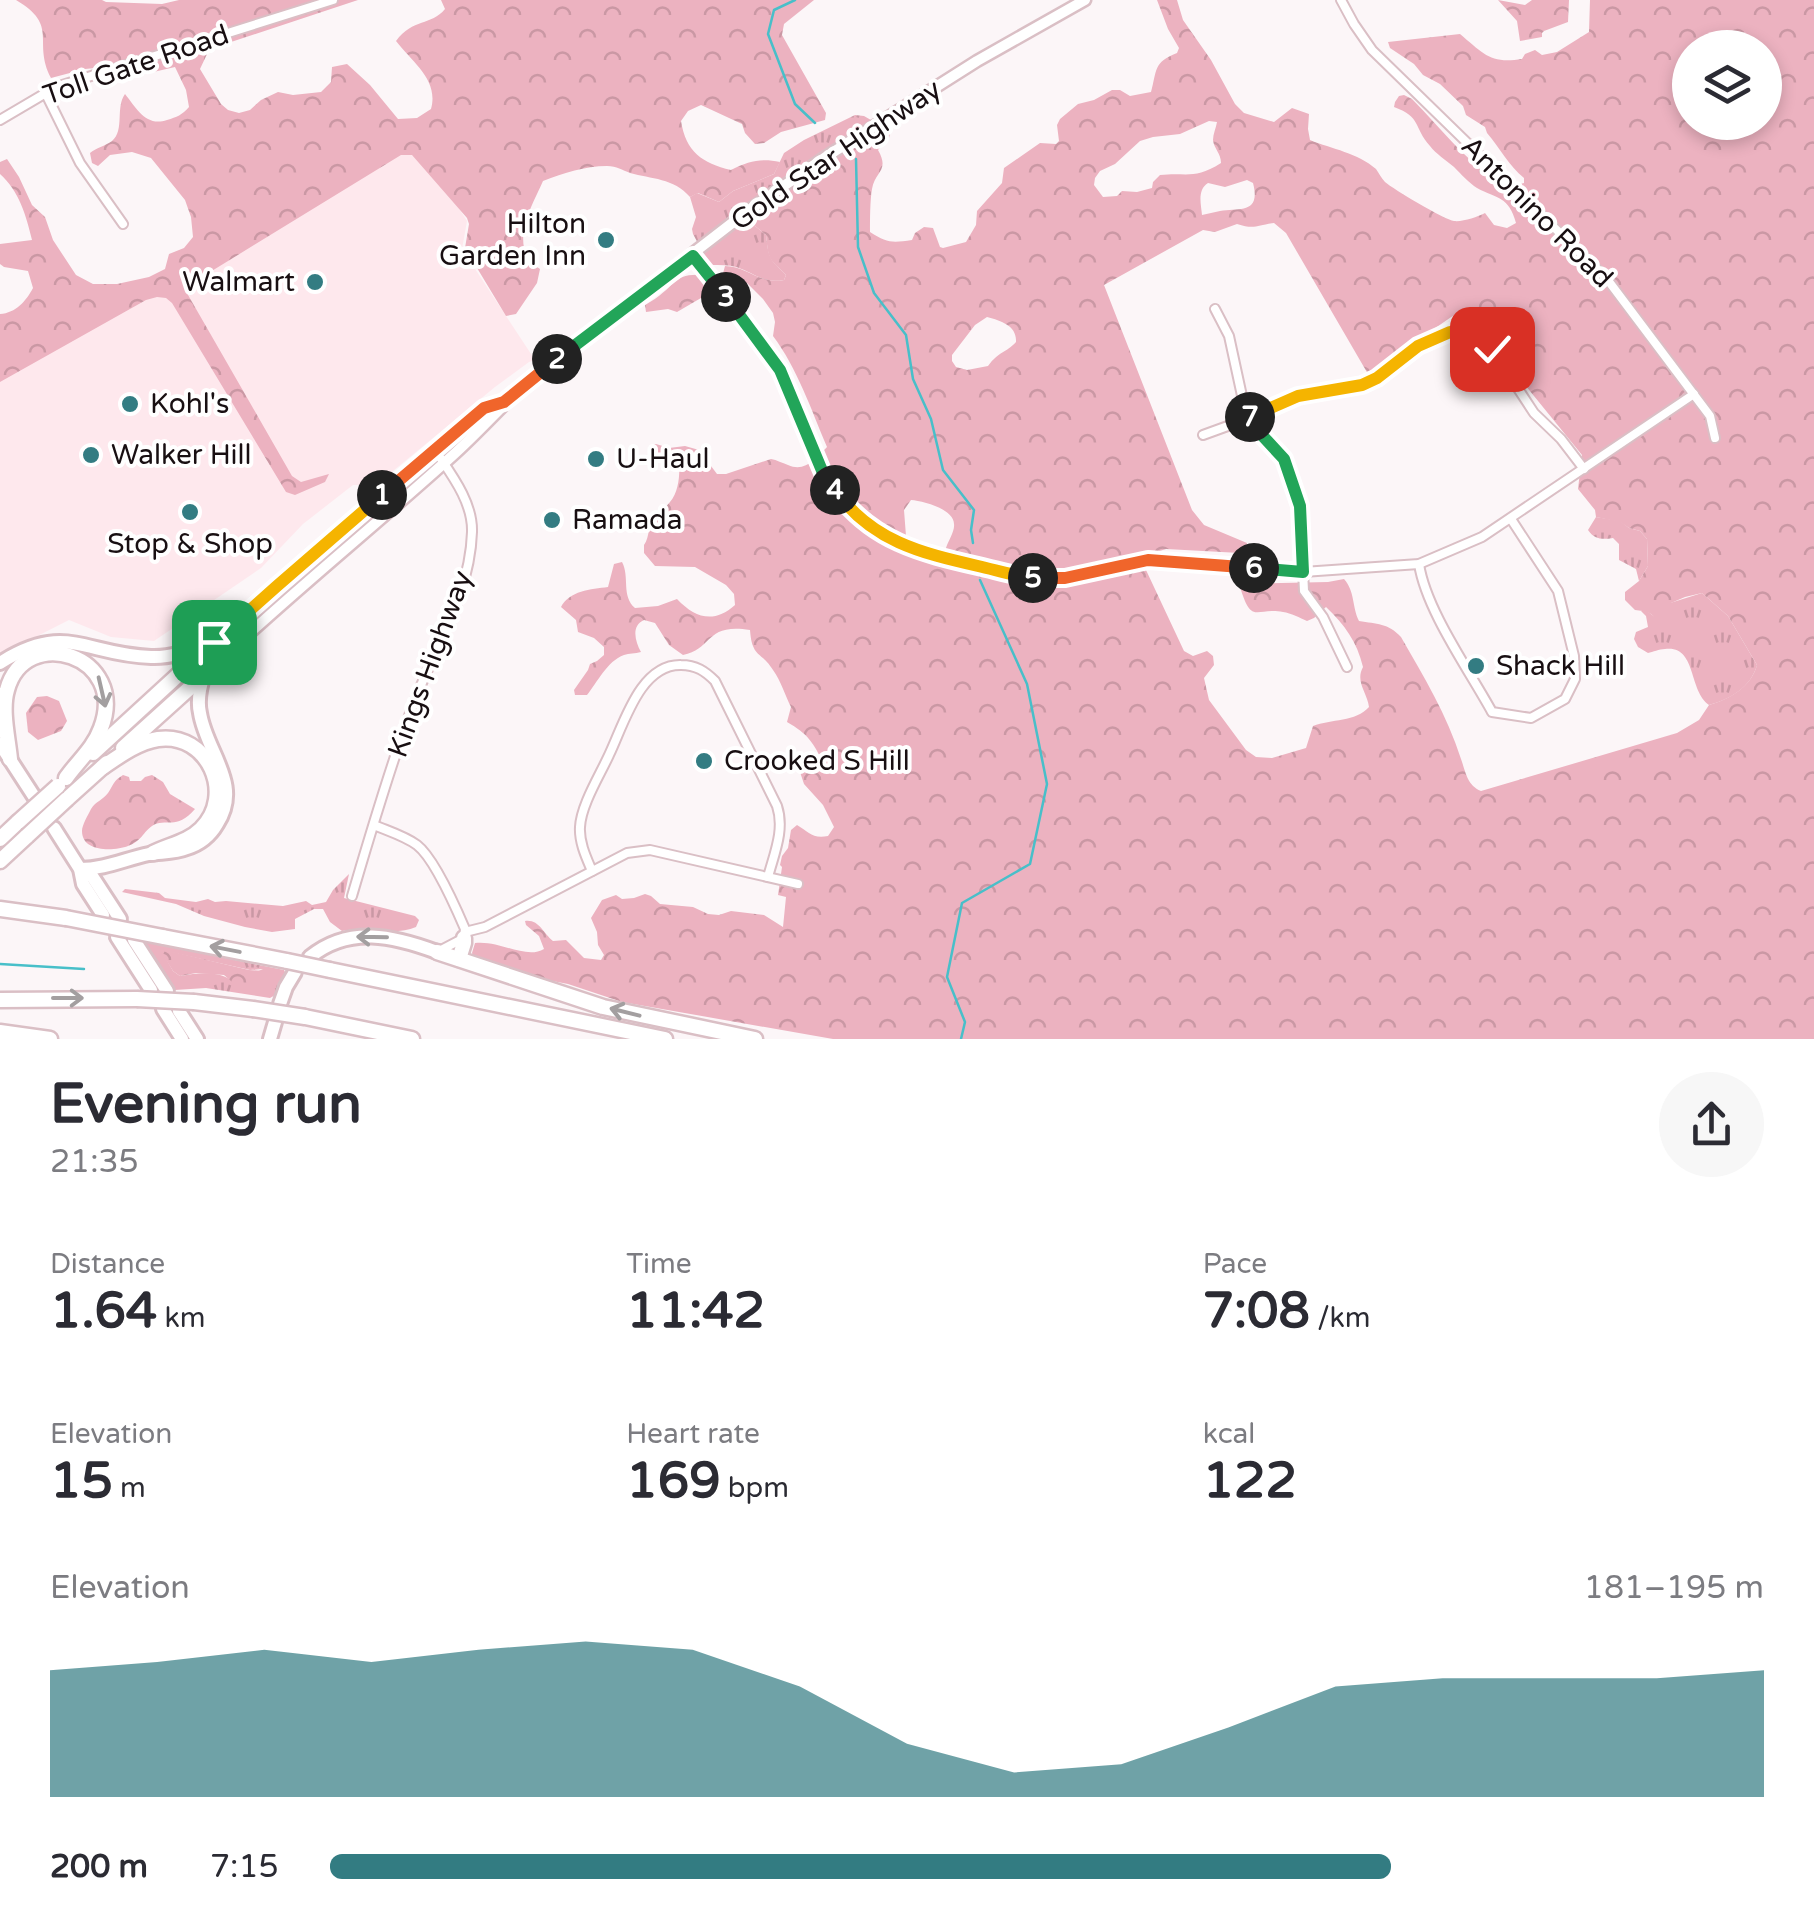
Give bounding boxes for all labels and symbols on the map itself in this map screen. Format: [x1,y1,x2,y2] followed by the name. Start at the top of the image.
[39,17,233,113] street label: Toll Gate Road
[725,72,947,238] street label: Gold Star Highway
[1454,129,1620,295] street label: Antonino Road
[439,207,586,273] place label: Hilton Garden Inn
[595,229,617,251] marker: Hilton Garden Inn
[182,265,295,299] place label: Walmart
[304,271,326,293] marker: Walmart
[701,272,751,322] pin: 3
[1450,307,1535,392] pin
[532,334,582,384] pin: 2
[150,387,229,421] place label: Kohl's
[1225,392,1275,442] pin: 7
[119,393,141,415] marker: Kohl's
[111,438,252,472] place label: Walker Hill
[616,442,709,476] place label: U-Haul
[80,444,102,466] marker: Walker Hill
[585,448,607,470] marker: U-Haul
[810,465,860,515] pin: 4
[357,470,407,520] pin: 1
[179,501,201,523] marker: Stop & Shop
[572,503,683,537] place label: Ramada
[541,509,563,531] marker: Ramada
[107,527,273,561] place label: Stop & Shop
[1229,543,1279,593] pin: 6
[1008,553,1058,603] pin: 5
[381,566,479,762] street label: Kings Highway
[172,600,257,685] pin
[1496,649,1625,683] place label: Shack Hill
[1465,655,1487,677] marker: Shack Hill
[94,676,112,708] one-way arrow
[724,744,910,778] place label: Crooked S Hill
[693,750,715,772] marker: Crooked S Hill
[357,928,390,946] one-way arrow
[210,939,242,958] one-way arrow
[52,988,84,1008] one-way arrow
[610,1002,642,1020] one-way arrow

